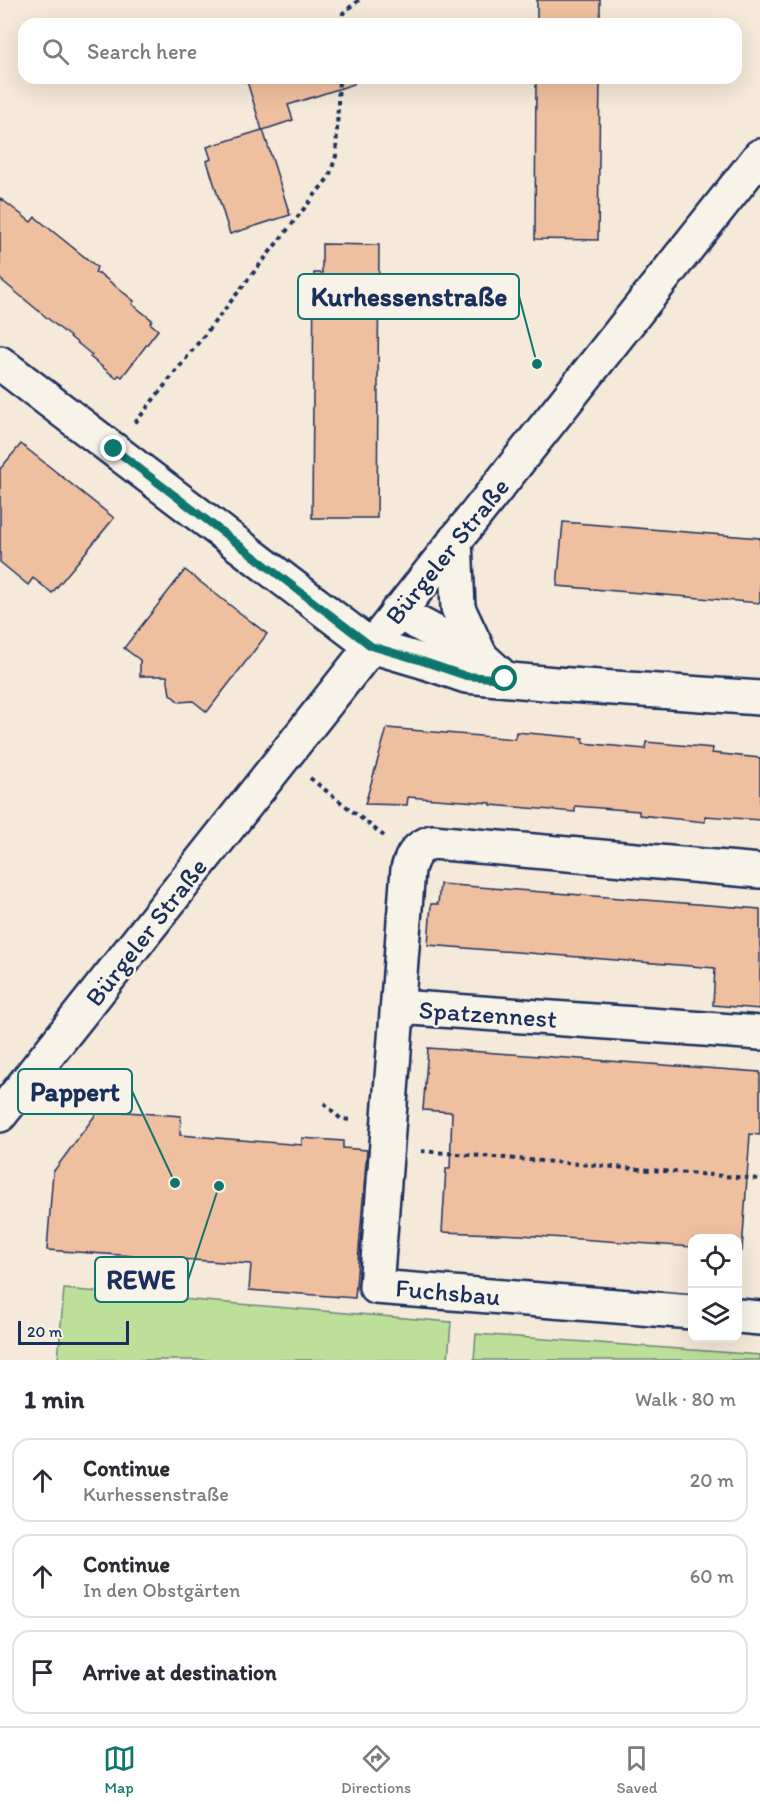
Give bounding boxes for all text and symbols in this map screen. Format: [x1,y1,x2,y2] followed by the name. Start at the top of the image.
[18,18,742,84] search box
[39,35,72,68] icon: search
[87,38,197,65] text: Search here
[298,274,519,319] callout: Kurhessenstraße
[311,280,507,313] text: Kurhessenstraße
[100,435,126,461] route end
[378,471,516,631] street label: Bürgeler Straße
[491,665,517,691] route start
[78,851,214,1013] street label: Bürgeler Straße
[418,993,558,1035] street label: Spatzennest
[18,1069,132,1114] callout: Pappert
[30,1075,120,1108] text: Pappert
[688,1234,742,1342] map controls
[688,1234,742,1288] button: locate
[95,1257,188,1302] callout: REWE
[106,1263,176,1296] text: REWE
[394,1271,502,1313] street label: Fuchsbau
[688,1288,742,1342] button: layers
[18,1318,129,1346] scale bar
[27,1322,62,1341] text: 20 m
[24,1383,84,1415] text: 1 min
[635,1387,736,1411] text: Walk · 80 m
[83,1455,170,1482] text: Continue
[26,1464,59,1497] icon: ahead
[690,1468,734,1492] text: 20 m
[83,1482,229,1506] text: Kurhessenstraße
[83,1551,170,1578] text: Continue
[26,1560,59,1593] icon: ahead
[690,1564,734,1588] text: 60 m
[83,1578,240,1602] text: In den Obstgärten
[26,1656,59,1689] icon: arrive
[83,1659,277,1686] text: Arrive at destination
[103,1742,136,1797] tab: Map
[341,1742,411,1797] tab: Directions
[617,1742,657,1797] tab: Saved

